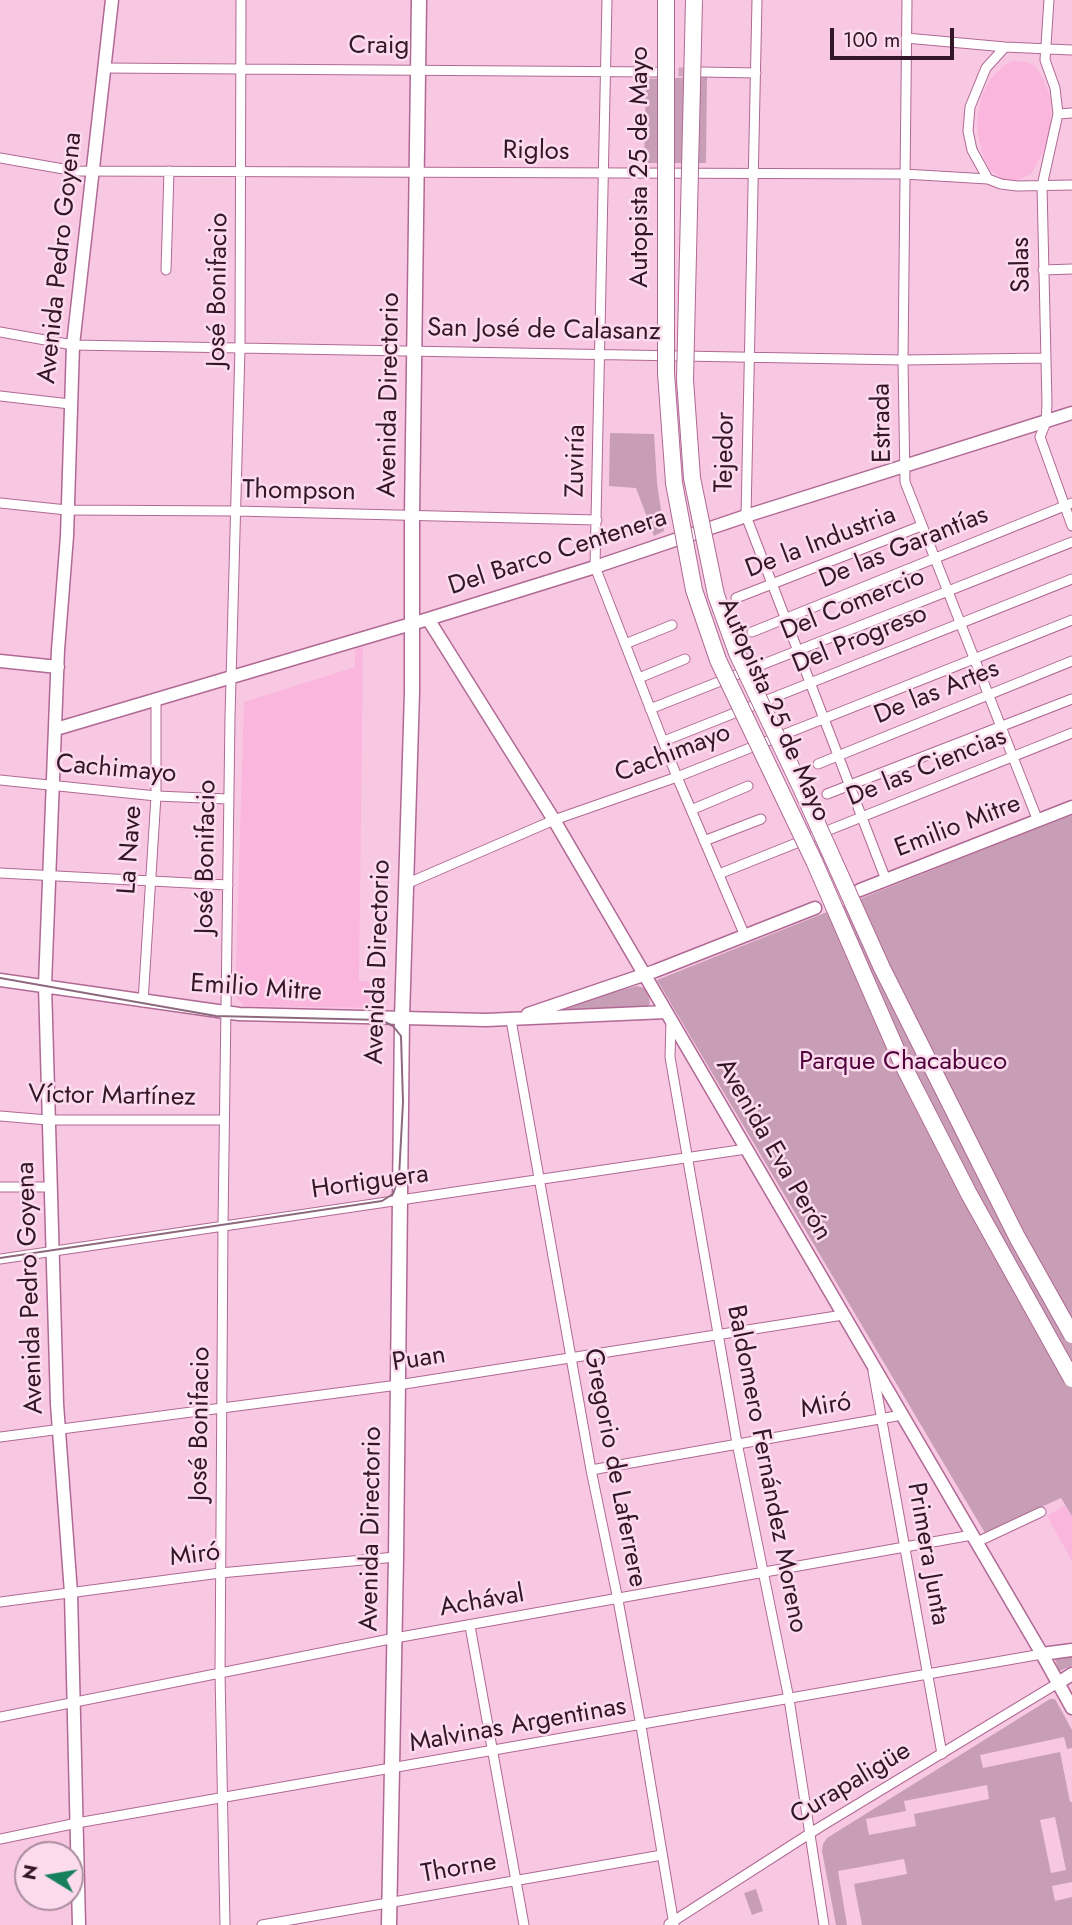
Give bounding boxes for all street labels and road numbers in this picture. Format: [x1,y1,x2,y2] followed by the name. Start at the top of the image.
[349,31,409,63] street label: Craig
[625,46,657,288] street label: Autopista 25 de Mayo
[32,131,90,385] street label: Avenida Pedro Goyena
[502,136,570,168] street label: Riglos
[202,212,236,368] street label: José Bonifacio
[1006,237,1038,293] street label: Salas
[373,292,407,498] street label: Avenida Directorio
[427,313,661,349] street label: San José de Calasanz
[867,383,899,463] street label: Estrada
[710,411,742,493] street label: Tejedor
[561,424,593,498] street label: Zuviría
[242,475,356,509] street label: Thompson
[741,500,901,586] street label: De la Industria
[815,500,993,596] street label: De las Garantías
[445,503,671,603] street label: Del Barco Centenera
[776,562,930,648] street label: Del Comercio
[710,593,836,827] street label: Autopista 25 de Mayo
[788,599,932,681] street label: Del Progreso
[870,654,1004,732] street label: De las Artes
[611,718,735,790] street label: Cachimayo
[843,722,1011,814] street label: De las Ciencias
[54,749,178,791] street label: Cachimayo
[190,779,224,935] street label: José Bonifacio
[891,789,1025,865] street label: Emilio Mitre
[112,805,150,895] street label: La Nave
[360,859,398,1065] street label: Avenida Directorio
[189,969,323,1009] street label: Emilio Mitre
[708,1053,838,1247] street label: Avenida Eva Perón
[28,1080,196,1114] street label: Víctor Martínez
[309,1159,431,1207] street label: Hortiguera
[11,1161,51,1415] street label: Avenida Pedro Goyena
[719,1302,813,1636] street label: Baldomero Fernández Moreno
[390,1340,448,1380] street label: Puan
[184,1346,218,1502] street label: José Bonifacio
[576,1346,652,1590] street label: Gregorio de Laferrere
[799,1388,853,1426] street label: Miró
[355,1426,389,1632] street label: Avenida Directorio
[899,1480,955,1628] street label: Primera Junta
[168,1537,222,1575] street label: Miró
[437,1579,527,1625] street label: Achával
[407,1692,629,1760] street label: Malvinas Argentinas
[785,1736,917,1832] street label: Curapaligüe
[419,1847,499,1891] street label: Thorne

